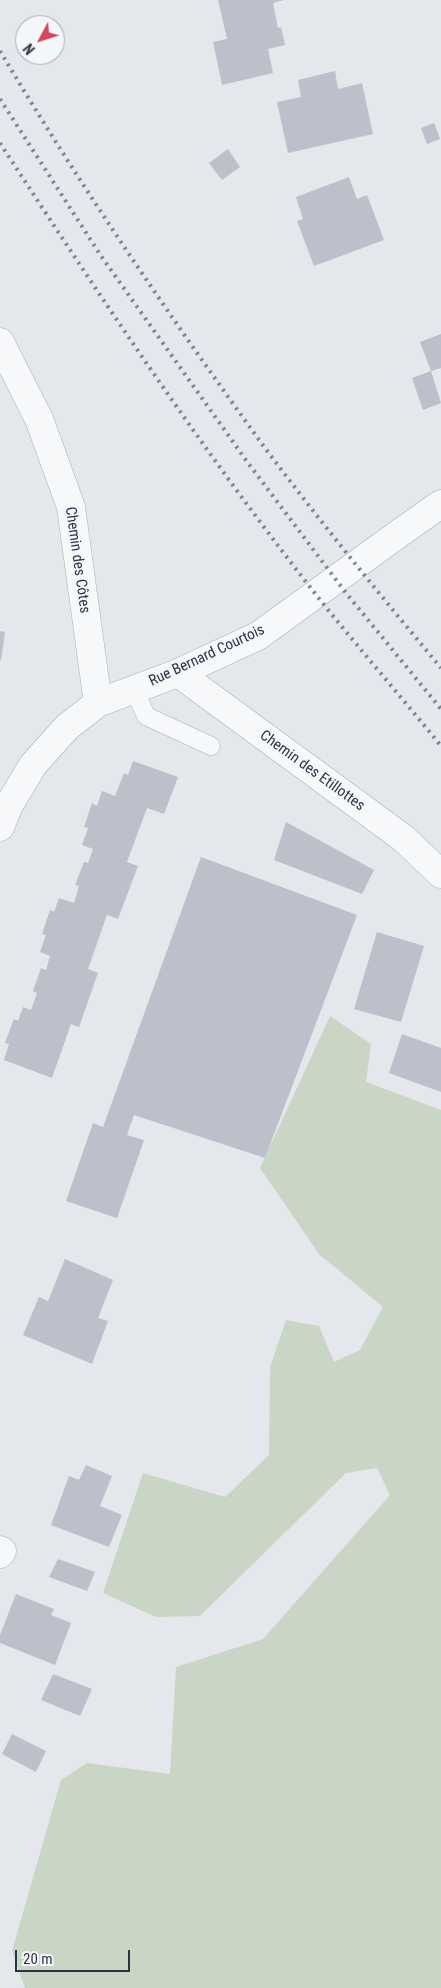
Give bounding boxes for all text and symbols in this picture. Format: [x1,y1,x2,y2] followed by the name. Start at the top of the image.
[15,15,65,65] north arrow
[20,41,38,57] text: N
[61,506,93,614] street label: Chemin des Côtes
[146,621,268,691] street label: Rue Bernard Courtois
[256,727,368,815] street label: Chemin des Etillottes
[18,1940,132,1972] scale bar
[23,1950,53,1968] text: 20 m

